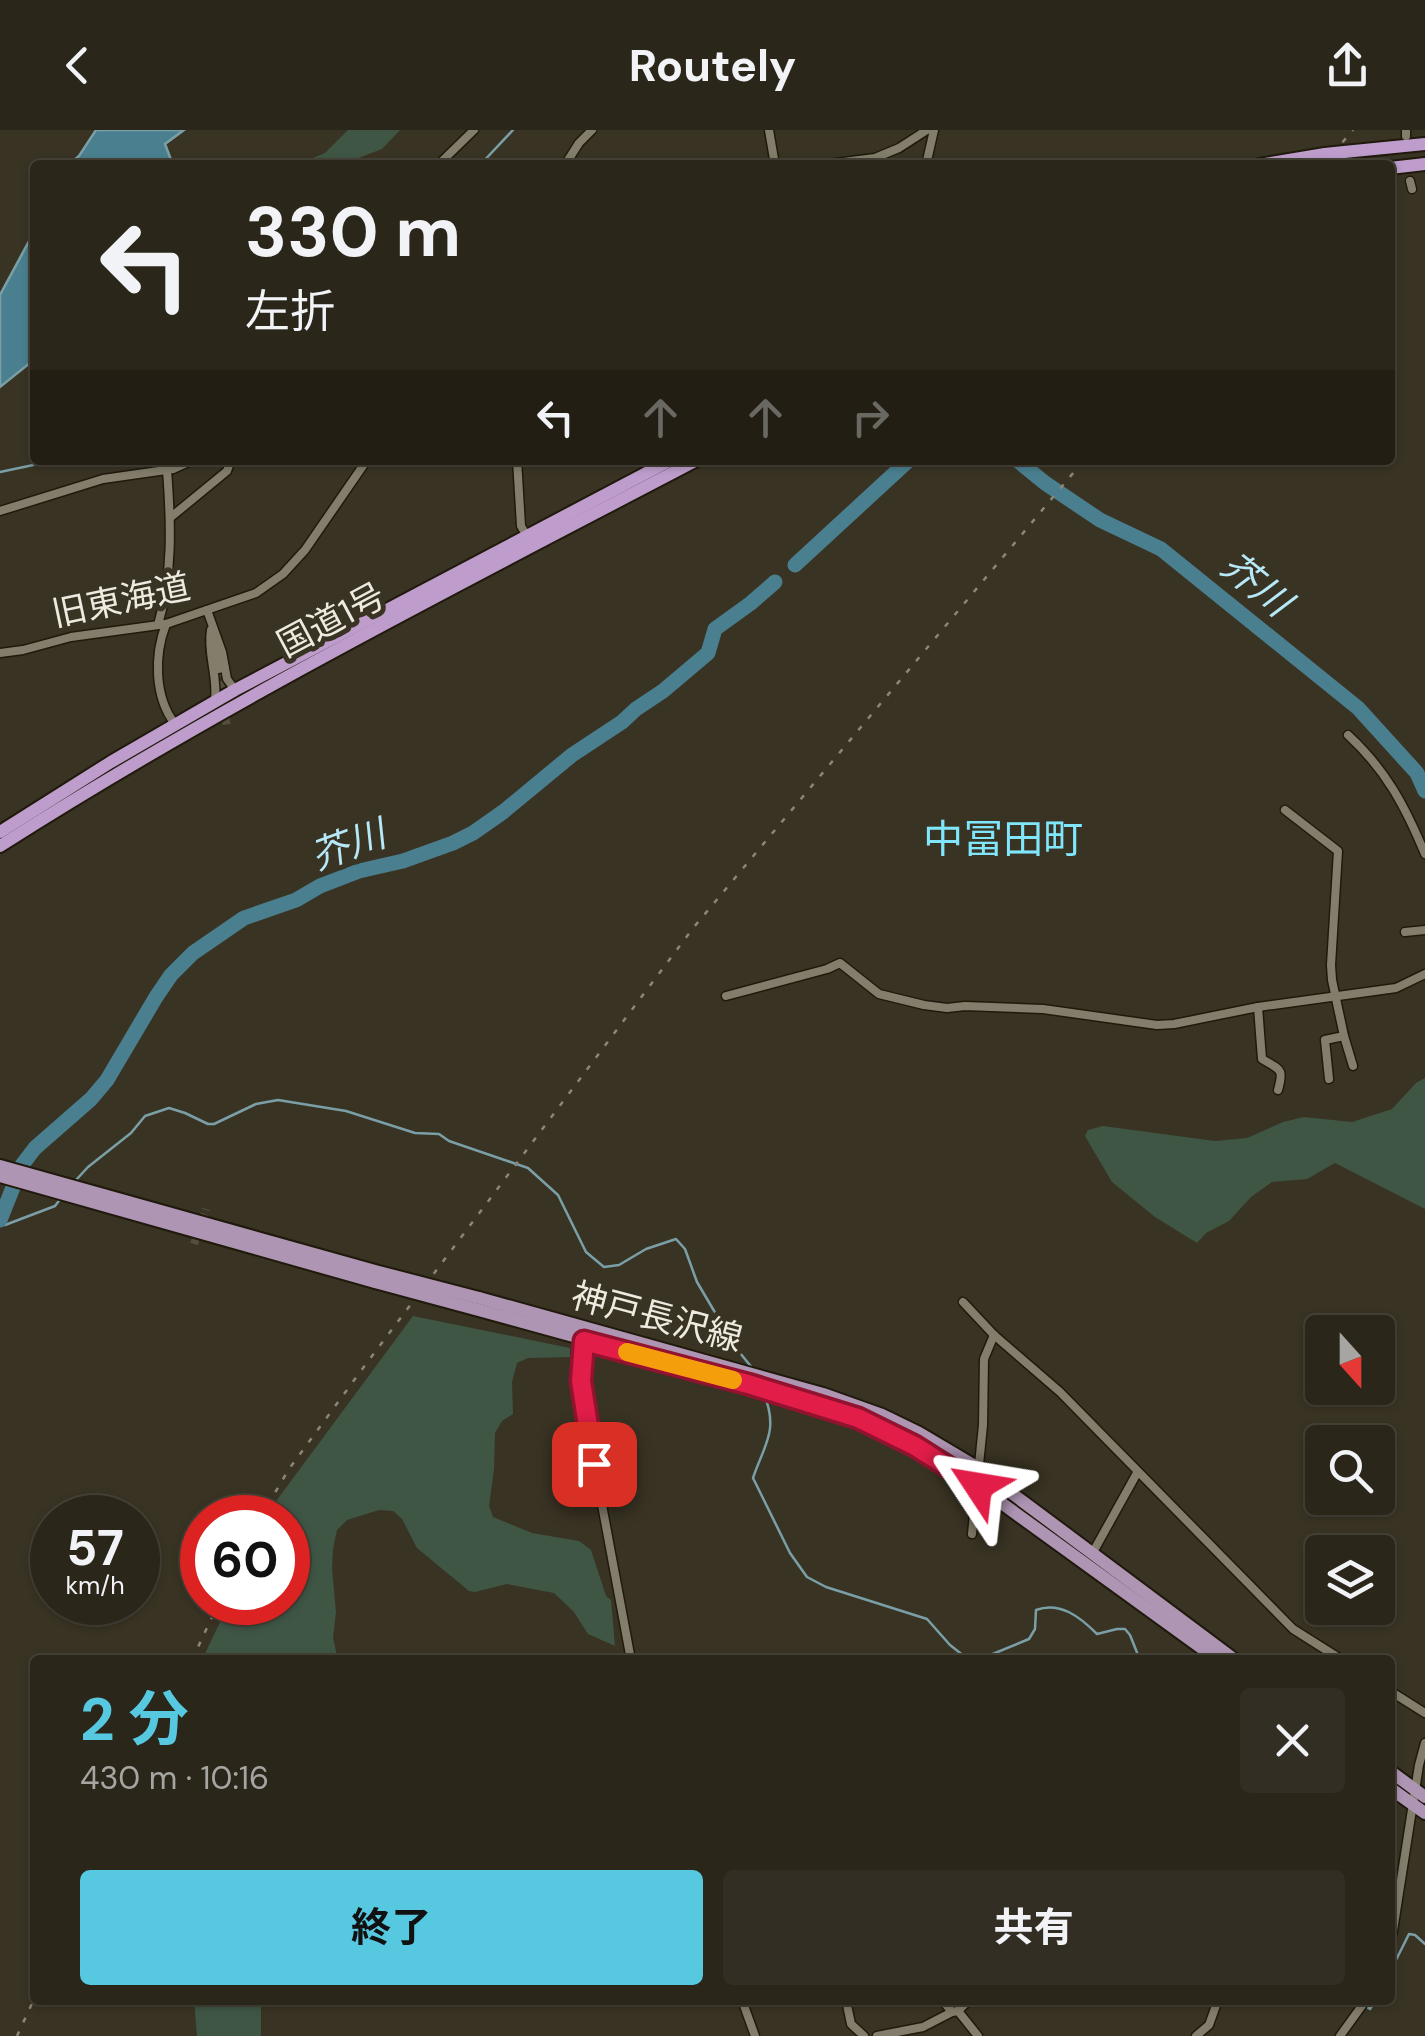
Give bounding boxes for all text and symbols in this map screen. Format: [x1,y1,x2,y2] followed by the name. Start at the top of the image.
[629,36,796,95] text: Routely
[50,38,105,93] icon: back
[1320,38,1375,93] icon: share
[245,187,461,278] text: 330 m
[80,200,210,330] icon: left
[245,282,335,341] text: 左折
[528,390,583,445] icon: left
[633,390,688,445] icon: ahead
[738,390,793,445] icon: ahead
[843,390,898,445] icon: right
[1211,541,1304,630] water label: 芥川
[48,563,194,637] street label: 旧東海道
[269,572,393,668] street label: 国道1号
[304,807,396,881] water label: 芥川
[923,813,1083,865] district label: 中冨田町
[567,1272,747,1362] street label: 神戸長沢線
[1305,1315,1395,1405] north arrow
[1305,1315,1395,1625] map controls
[552,1422,637,1507] pin
[1305,1425,1395,1515] button: search
[926,1434,1030,1538] position arrow
[567,1437,622,1492] icon: arrive
[180,1495,310,1625] speed limit sign: 60
[66,1515,124,1581] text: 57
[1305,1535,1395,1625] button: layers
[65,1569,125,1602] text: km/h
[80,1680,189,1759] text: 2 分
[1240,1688,1345,1793] button: close
[80,1757,269,1799] text: 430 m · 10:16
[80,1870,703,1985] button: 終了
[723,1870,1345,1985] button: 共有

